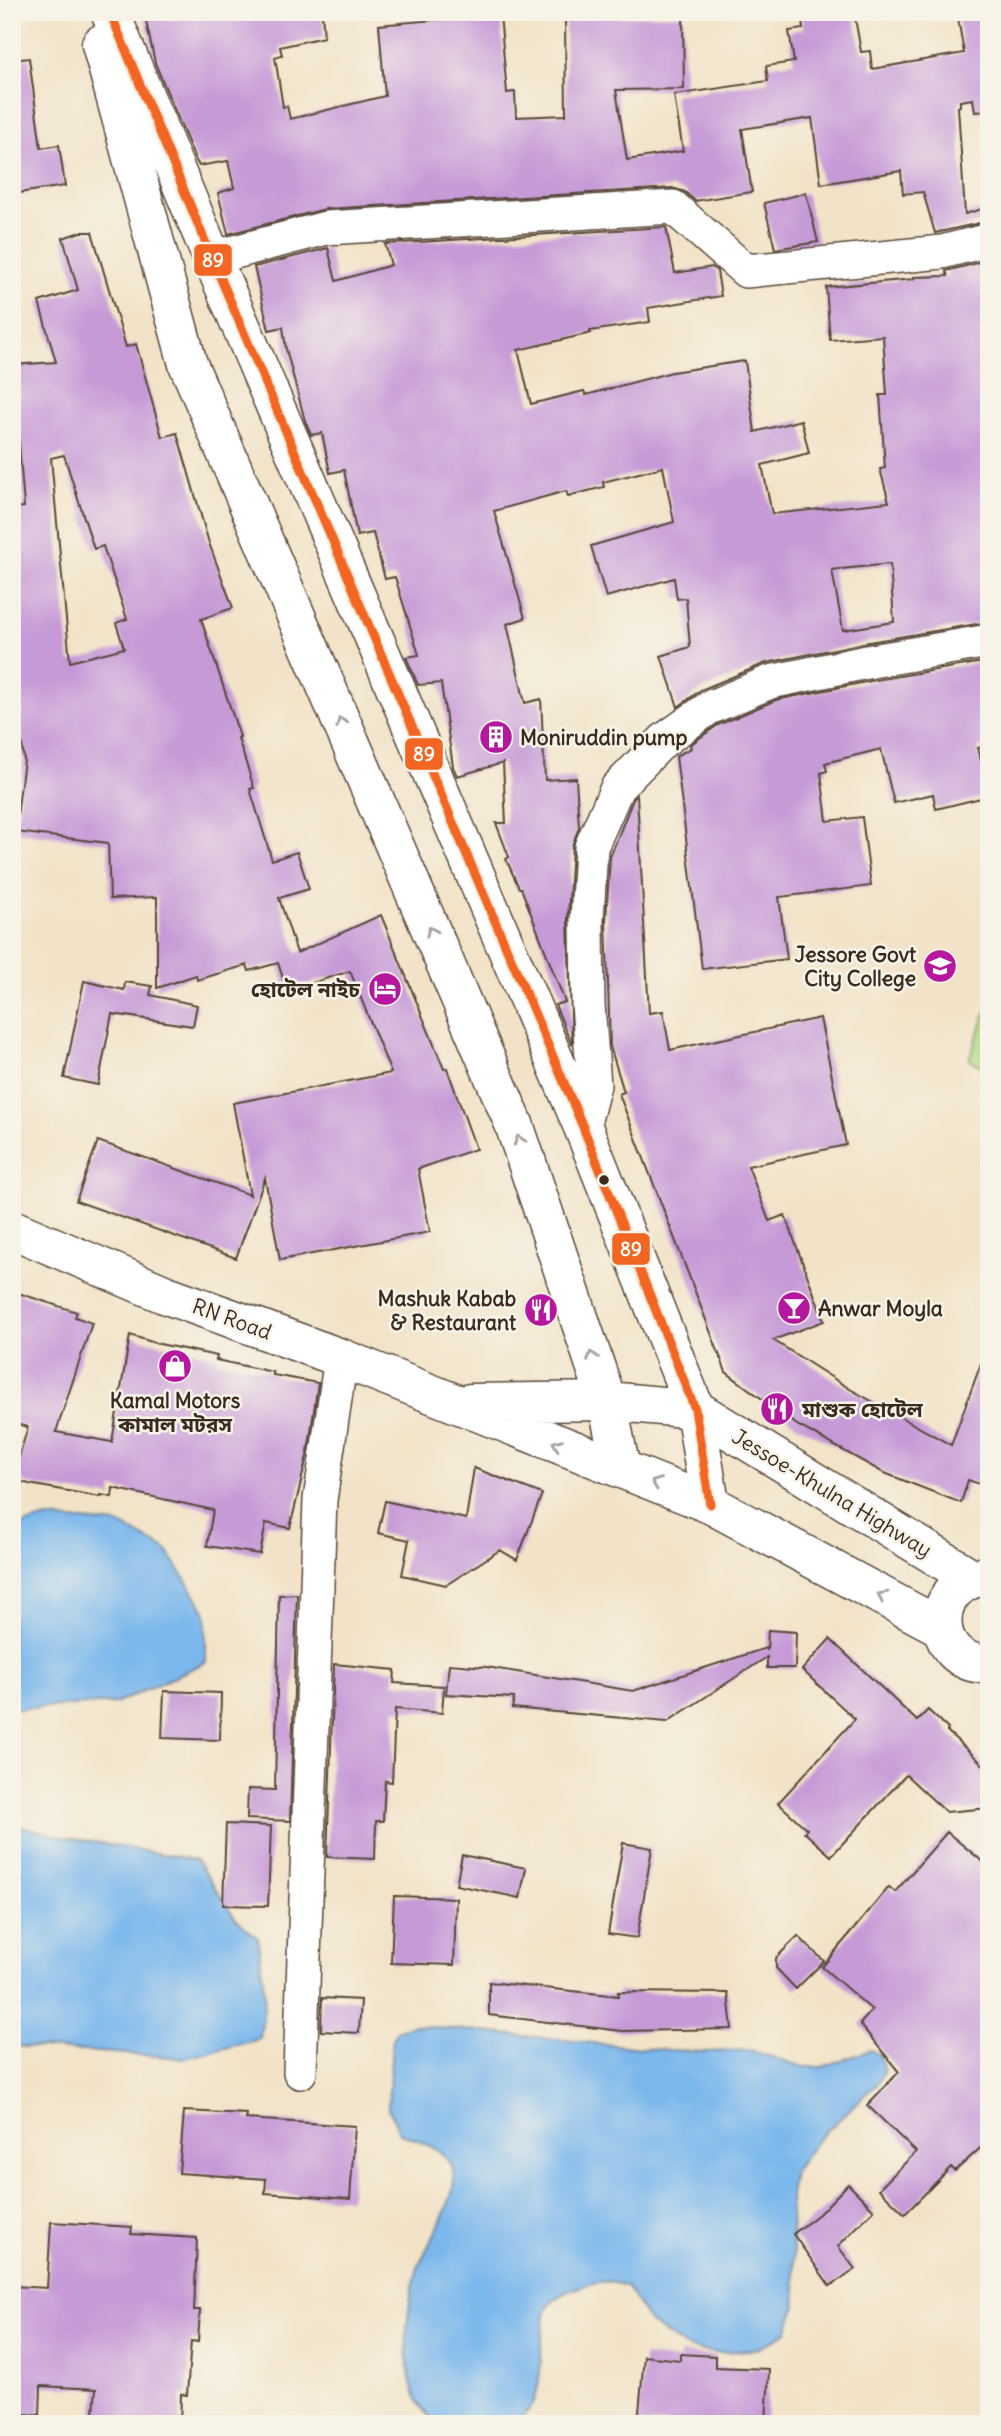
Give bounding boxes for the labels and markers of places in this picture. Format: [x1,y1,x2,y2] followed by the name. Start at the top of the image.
[477,718,515,756] building icon: Moniruddin pump
[520,724,687,751] place label: Moniruddin pump
[795,941,917,992] place label: Jessore Govt City College
[921,947,959,985] school or university icon: Jessore Govt City College
[366,970,404,1008] hotel icon: হোটেল নাইচ
[251,976,360,1003] place label: হোটেল নাইচ
[597,1173,611,1187] unlabelled marker
[378,1285,517,1336] place label: Mashuk Kabab & Restaurant
[775,1289,813,1327] bar icon: Anwar Moyla
[522,1291,560,1329] restaurant icon: Mashuk Kabab & Restaurant
[818,1295,943,1322] place label: Anwar Moyla
[156,1347,194,1385] shop icon: Kamal Motors কামাল মটরস
[110,1387,241,1438] place label: Kamal Motors কামাল মটরস
[758,1390,796,1428] restaurant icon: মাশুক হোটেল
[801,1396,924,1423] place label: মাশুক হোটেল

